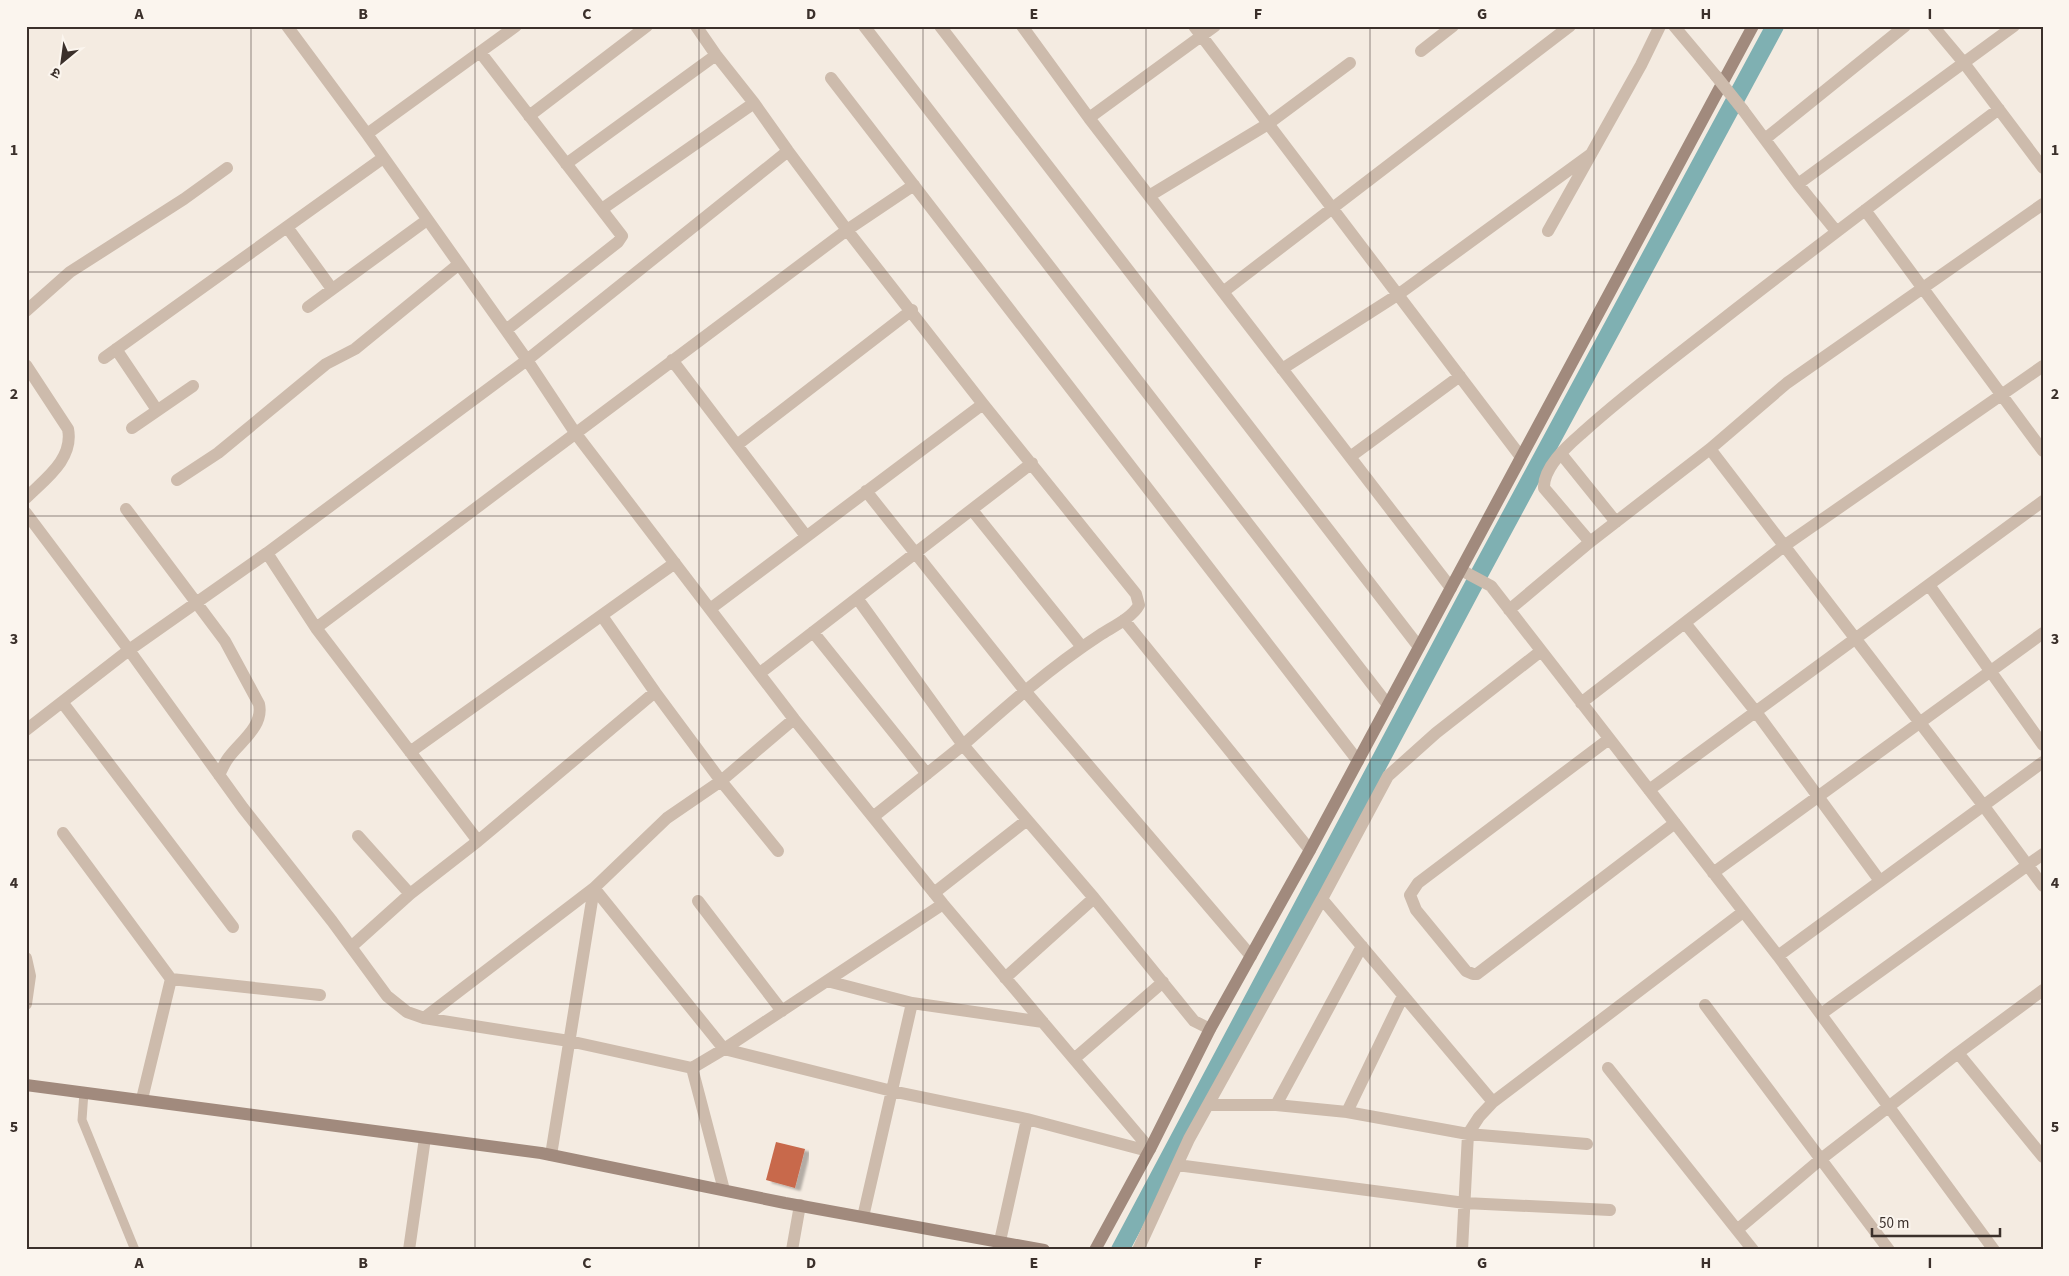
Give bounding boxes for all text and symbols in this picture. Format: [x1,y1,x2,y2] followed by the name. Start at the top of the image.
[133,3,144,25] text: A
[358,3,368,25] text: B
[582,3,592,25] text: C
[806,3,816,25] text: D
[1030,3,1038,25] text: E
[1254,3,1262,25] text: F
[1477,3,1487,25] text: G
[1701,3,1711,25] text: H
[1928,3,1932,25] text: I
[38,38,88,88] north arrow
[47,61,65,83] text: उ
[10,139,18,161] text: 1
[2051,139,2059,161] text: 1
[10,383,18,405] text: 2
[2051,383,2059,405] text: 2
[10,628,18,650] text: 3
[2051,628,2059,650] text: 3
[10,872,19,894] text: 4
[2051,872,2060,894] text: 4
[10,1116,18,1138] text: 5
[2051,1116,2059,1138] text: 5
[1872,1206,1999,1238] scale bar
[1879,1213,1909,1234] text: 50 m
[133,1252,144,1274] text: A
[358,1252,368,1274] text: B
[582,1252,592,1274] text: C
[806,1252,816,1274] text: D
[1030,1252,1038,1274] text: E
[1254,1252,1262,1274] text: F
[1477,1252,1487,1274] text: G
[1701,1252,1711,1274] text: H
[1928,1252,1932,1274] text: I

